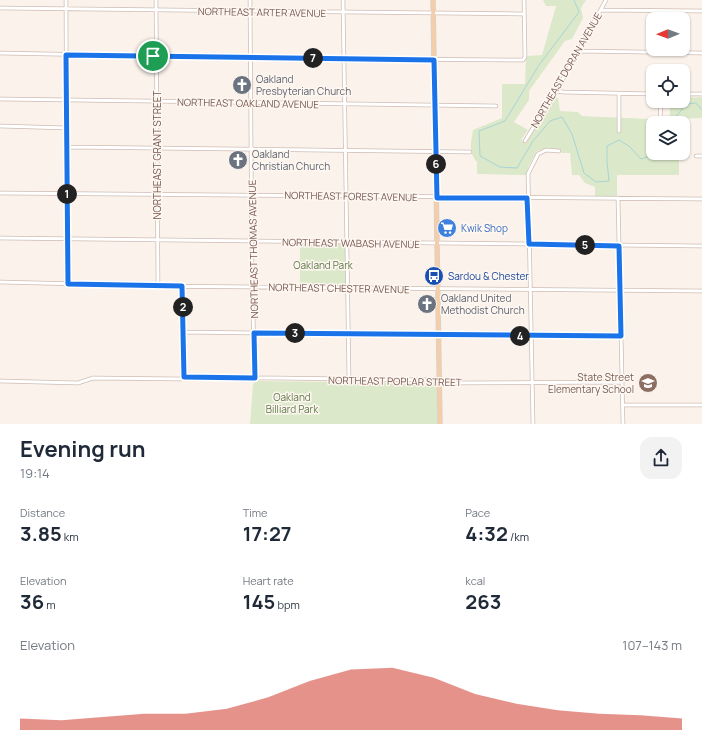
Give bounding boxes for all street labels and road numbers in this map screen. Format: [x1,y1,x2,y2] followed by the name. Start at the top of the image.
[198,4,327,20] street label: NORTHEAST ARTER AVENUE
[527,9,605,130] street label: NORTHEAST DORAN AVENUE
[150,91,164,219] street label: NORTHEAST GRANT STREET
[177,95,319,111] street label: NORTHEAST OAKLAND AVENUE
[245,179,261,318] street label: NORTHEAST THOMAS AVENUE
[284,188,418,204] street label: NORTHEAST FOREST AVENUE
[282,235,420,251] street label: NORTHEAST WABASH AVENUE
[268,280,410,296] street label: NORTHEAST CHESTER AVENUE
[328,373,462,389] street label: NORTHEAST POPLAR STREET

